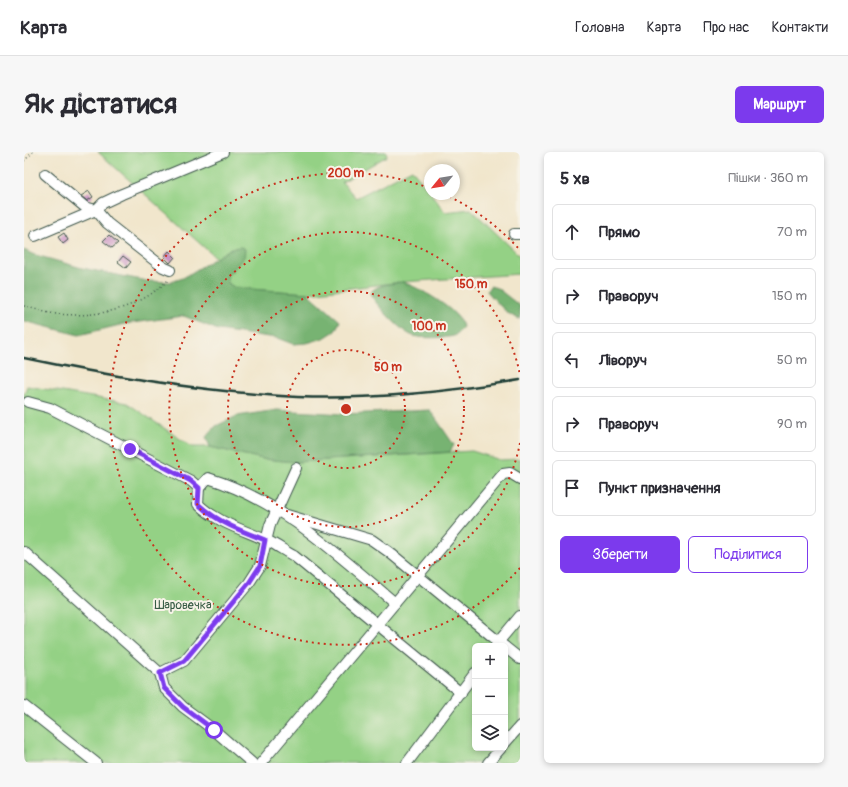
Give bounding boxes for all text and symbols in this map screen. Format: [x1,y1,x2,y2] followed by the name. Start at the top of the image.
[20,16,67,40] text: Карта
[575,19,625,36] text: Головна
[647,19,681,36] text: Карта
[703,19,749,36] text: Про нас
[771,19,828,36] text: Контакти
[735,86,824,123] button: Маршрут
[24,87,177,122] text: Як дістатися
[424,164,460,200] north arrow
[328,166,365,181] text: 200 m
[560,168,590,189] text: 5 хв
[728,170,808,186] text: Пішки · 360 m
[561,221,583,243] icon: ahead
[599,223,640,242] text: Прямо
[777,224,807,240] text: 70 m
[455,277,488,292] text: 150 m
[561,285,583,307] icon: right
[599,287,659,306] text: Праворуч
[772,288,807,304] text: 150 m
[412,319,447,334] text: 100 m
[561,349,583,371] icon: left
[599,351,647,370] text: Ліворуч
[777,352,807,368] text: 50 m
[374,360,402,375] text: 50 m
[339,402,353,416] centre of rings
[561,413,583,435] icon: right
[599,415,659,434] text: Праворуч
[777,416,807,432] text: 90 m
[121,440,139,458] route end
[561,477,583,499] icon: arrive
[599,479,720,498] text: Пункт призначення
[560,536,680,573] button: Зберегти
[688,536,808,573] button: Поділитися
[154,598,212,613] park label: Шаровечка
[472,643,508,751] map controls
[472,643,508,679] button: +
[472,679,508,715] button: −
[472,715,508,751] button: layers
[205,721,223,739] route start

